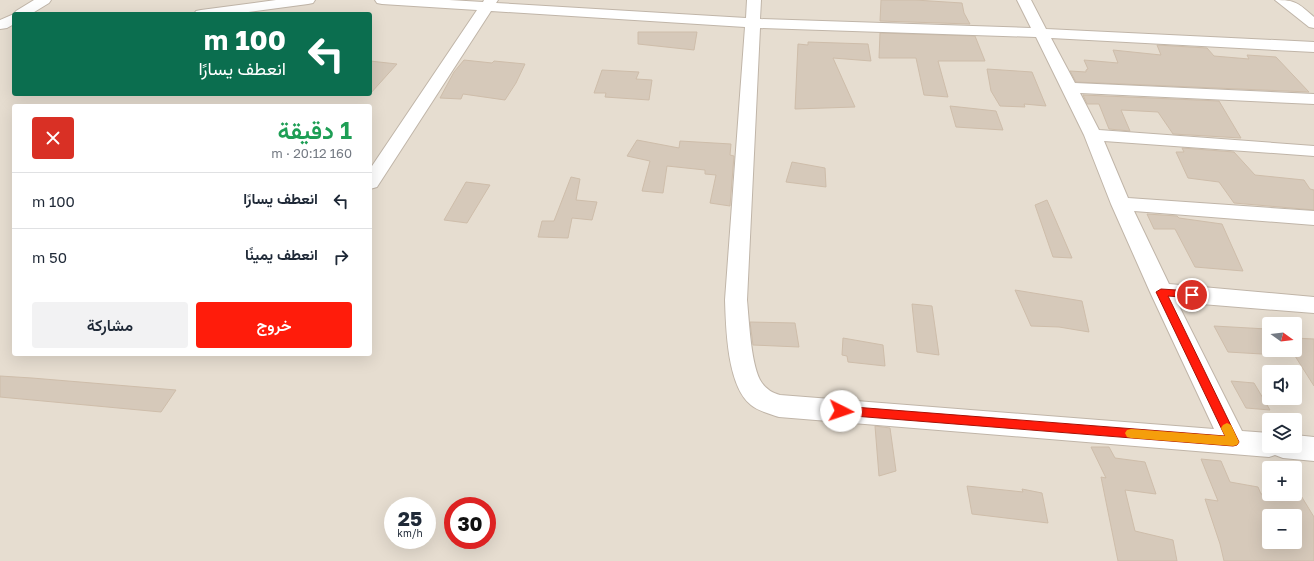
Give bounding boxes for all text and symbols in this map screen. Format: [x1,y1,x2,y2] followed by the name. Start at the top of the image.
[204,23,286,56] text: 100 m
[300,28,352,80] icon: left
[198,57,286,79] text: انعطف يسارًا
[278,115,352,144] text: 1 دقيقة
[32,117,74,159] button: close
[271,145,352,161] text: 160 m · 20:12
[243,189,318,207] text: انعطف يسارًا
[330,190,352,212] icon: left
[32,192,75,210] text: 100 m
[245,245,318,263] text: انعطف يمينًا
[330,246,352,268] icon: right
[32,248,67,266] text: 50 m
[1175,278,1209,312] pin
[1181,284,1203,306] icon: arrive
[32,302,188,348] button: مشاركة
[196,302,352,348] button: خروج
[1262,317,1302,357] north arrow
[1262,317,1302,549] map controls
[1262,365,1302,405] button: sound
[820,390,862,432] position arrow
[1262,413,1302,453] button: layers
[1262,461,1302,501] button: +
[444,497,496,549] speed limit sign: 30
[398,506,422,530] text: 25
[1262,509,1302,549] button: −
[397,527,423,539] text: km/h

